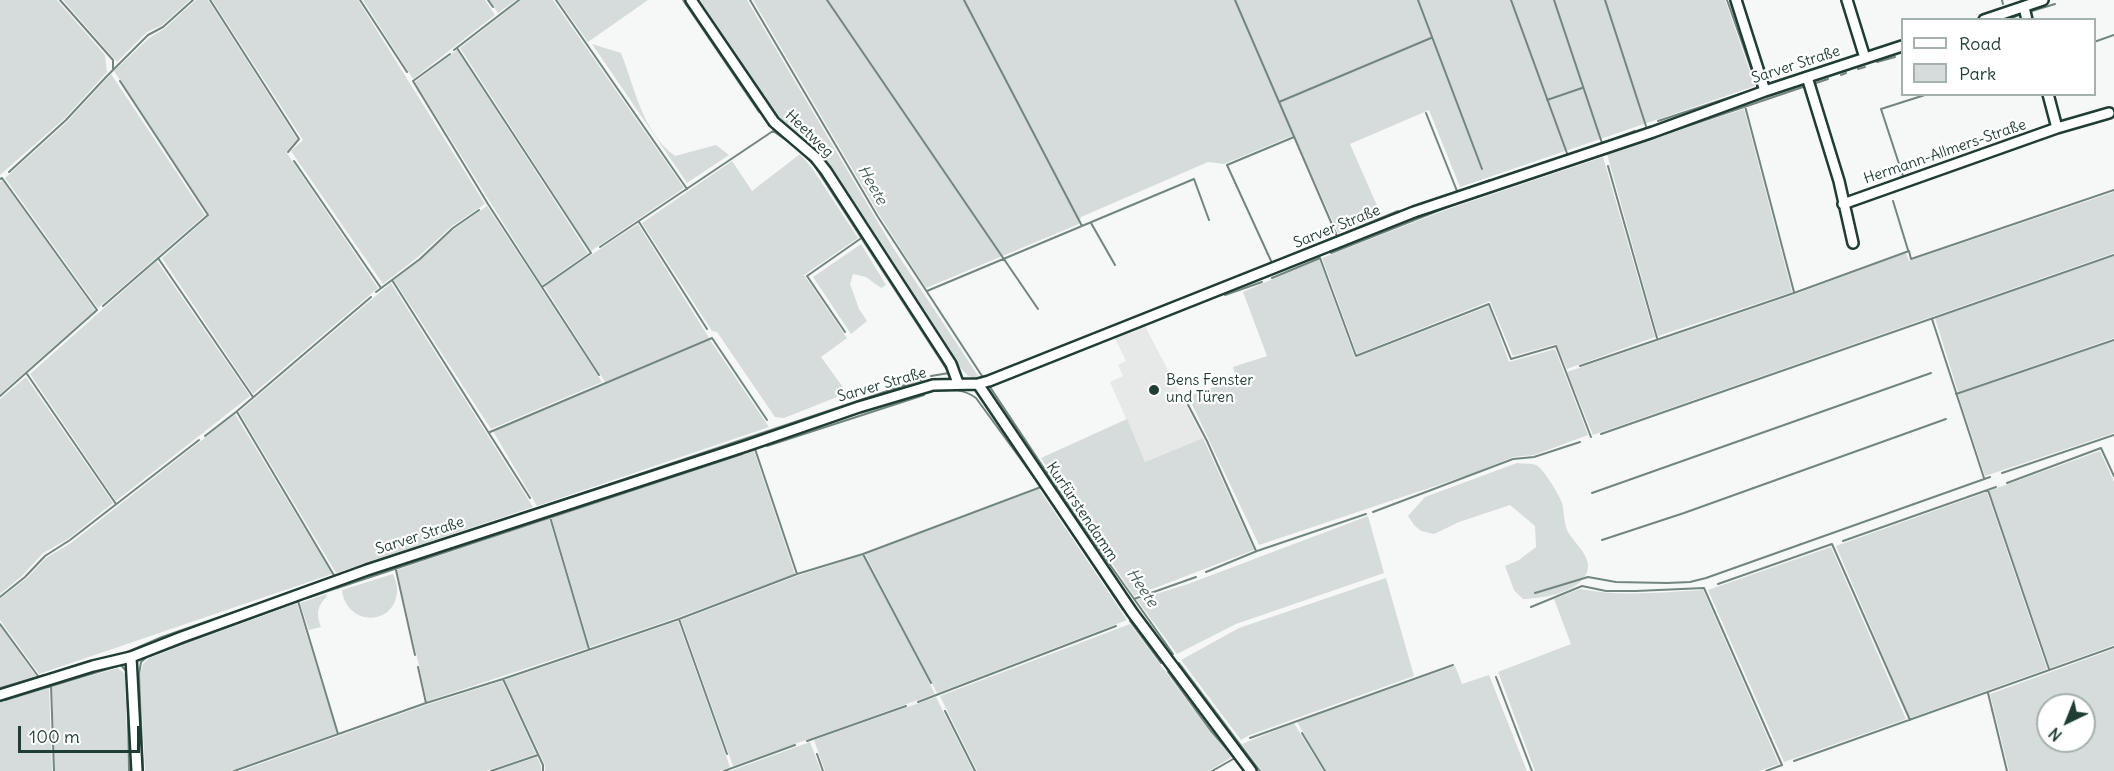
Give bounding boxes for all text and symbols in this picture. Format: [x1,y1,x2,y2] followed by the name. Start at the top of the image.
[1901,18,2096,96] legend
[1959,32,2001,55] text: Road
[1749,42,1843,88] street label: Sarver Straße
[1959,62,1996,85] text: Park
[781,107,837,161] street label: Heetweg
[1861,116,2029,188] street label: Hermann-Allmers-Straße
[853,162,891,208] water label: Heete
[1291,201,1383,253] street label: Sarver Straße
[835,364,929,406] street label: Sarver Straße
[1166,372,1253,407] place label: Bens Fenster und Türen
[1147,383,1161,397] marker: Bens Fenster und Türen
[1042,459,1122,565] street label: Kurfürstendamm
[373,513,467,559] street label: Sarver Straße
[1122,565,1162,611] water label: Heete
[2036,693,2096,753] north arrow
[21,714,142,752] scale bar
[2044,724,2066,746] text: N
[29,725,80,748] text: 100 m

